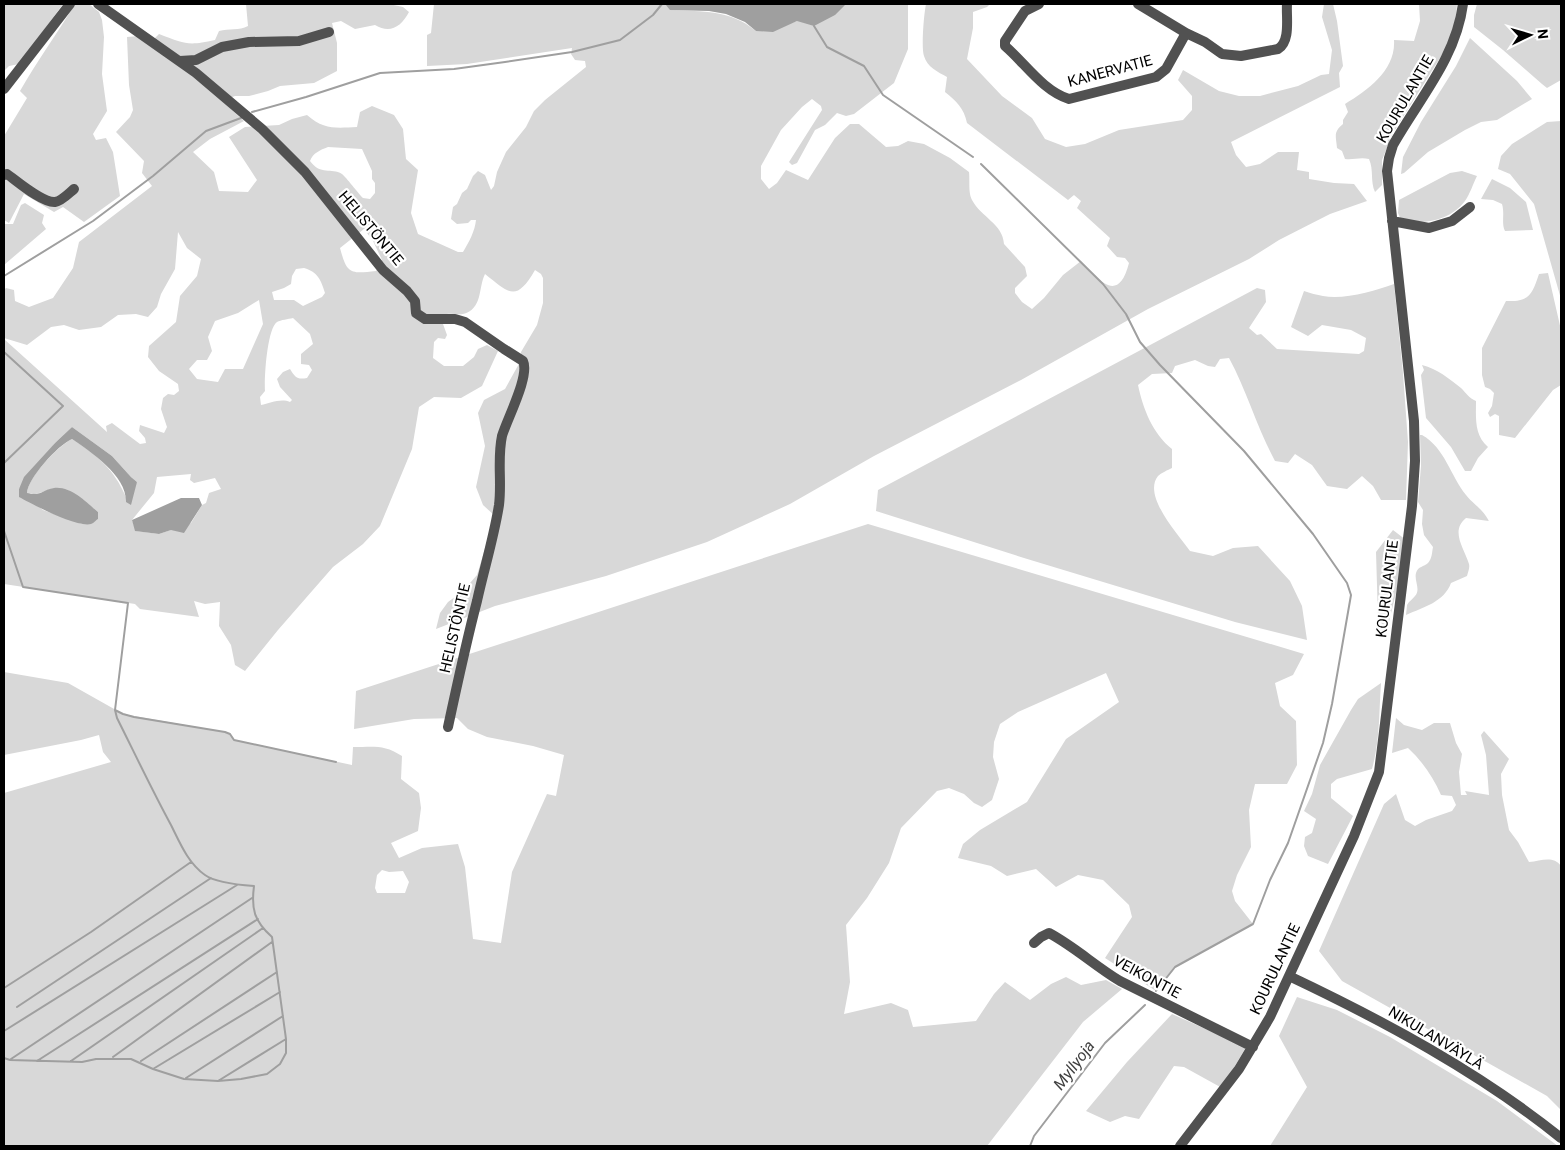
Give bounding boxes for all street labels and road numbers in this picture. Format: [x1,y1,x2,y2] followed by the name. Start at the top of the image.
[1066,51,1155,91] street label: KANERVATIE
[1373,52,1438,146] street label: KOURULANTIE
[335,187,408,269] street label: HELISTÖNTIE
[1372,539,1402,639] street label: KOURULANTIE
[436,581,474,675] street label: HELISTÖNTIE
[1246,920,1304,1017] street label: KOURULANTIE
[1110,952,1184,1002] street label: VEIKONTIE
[1385,1003,1487,1074] street label: NIKULANVÄYLÄ

